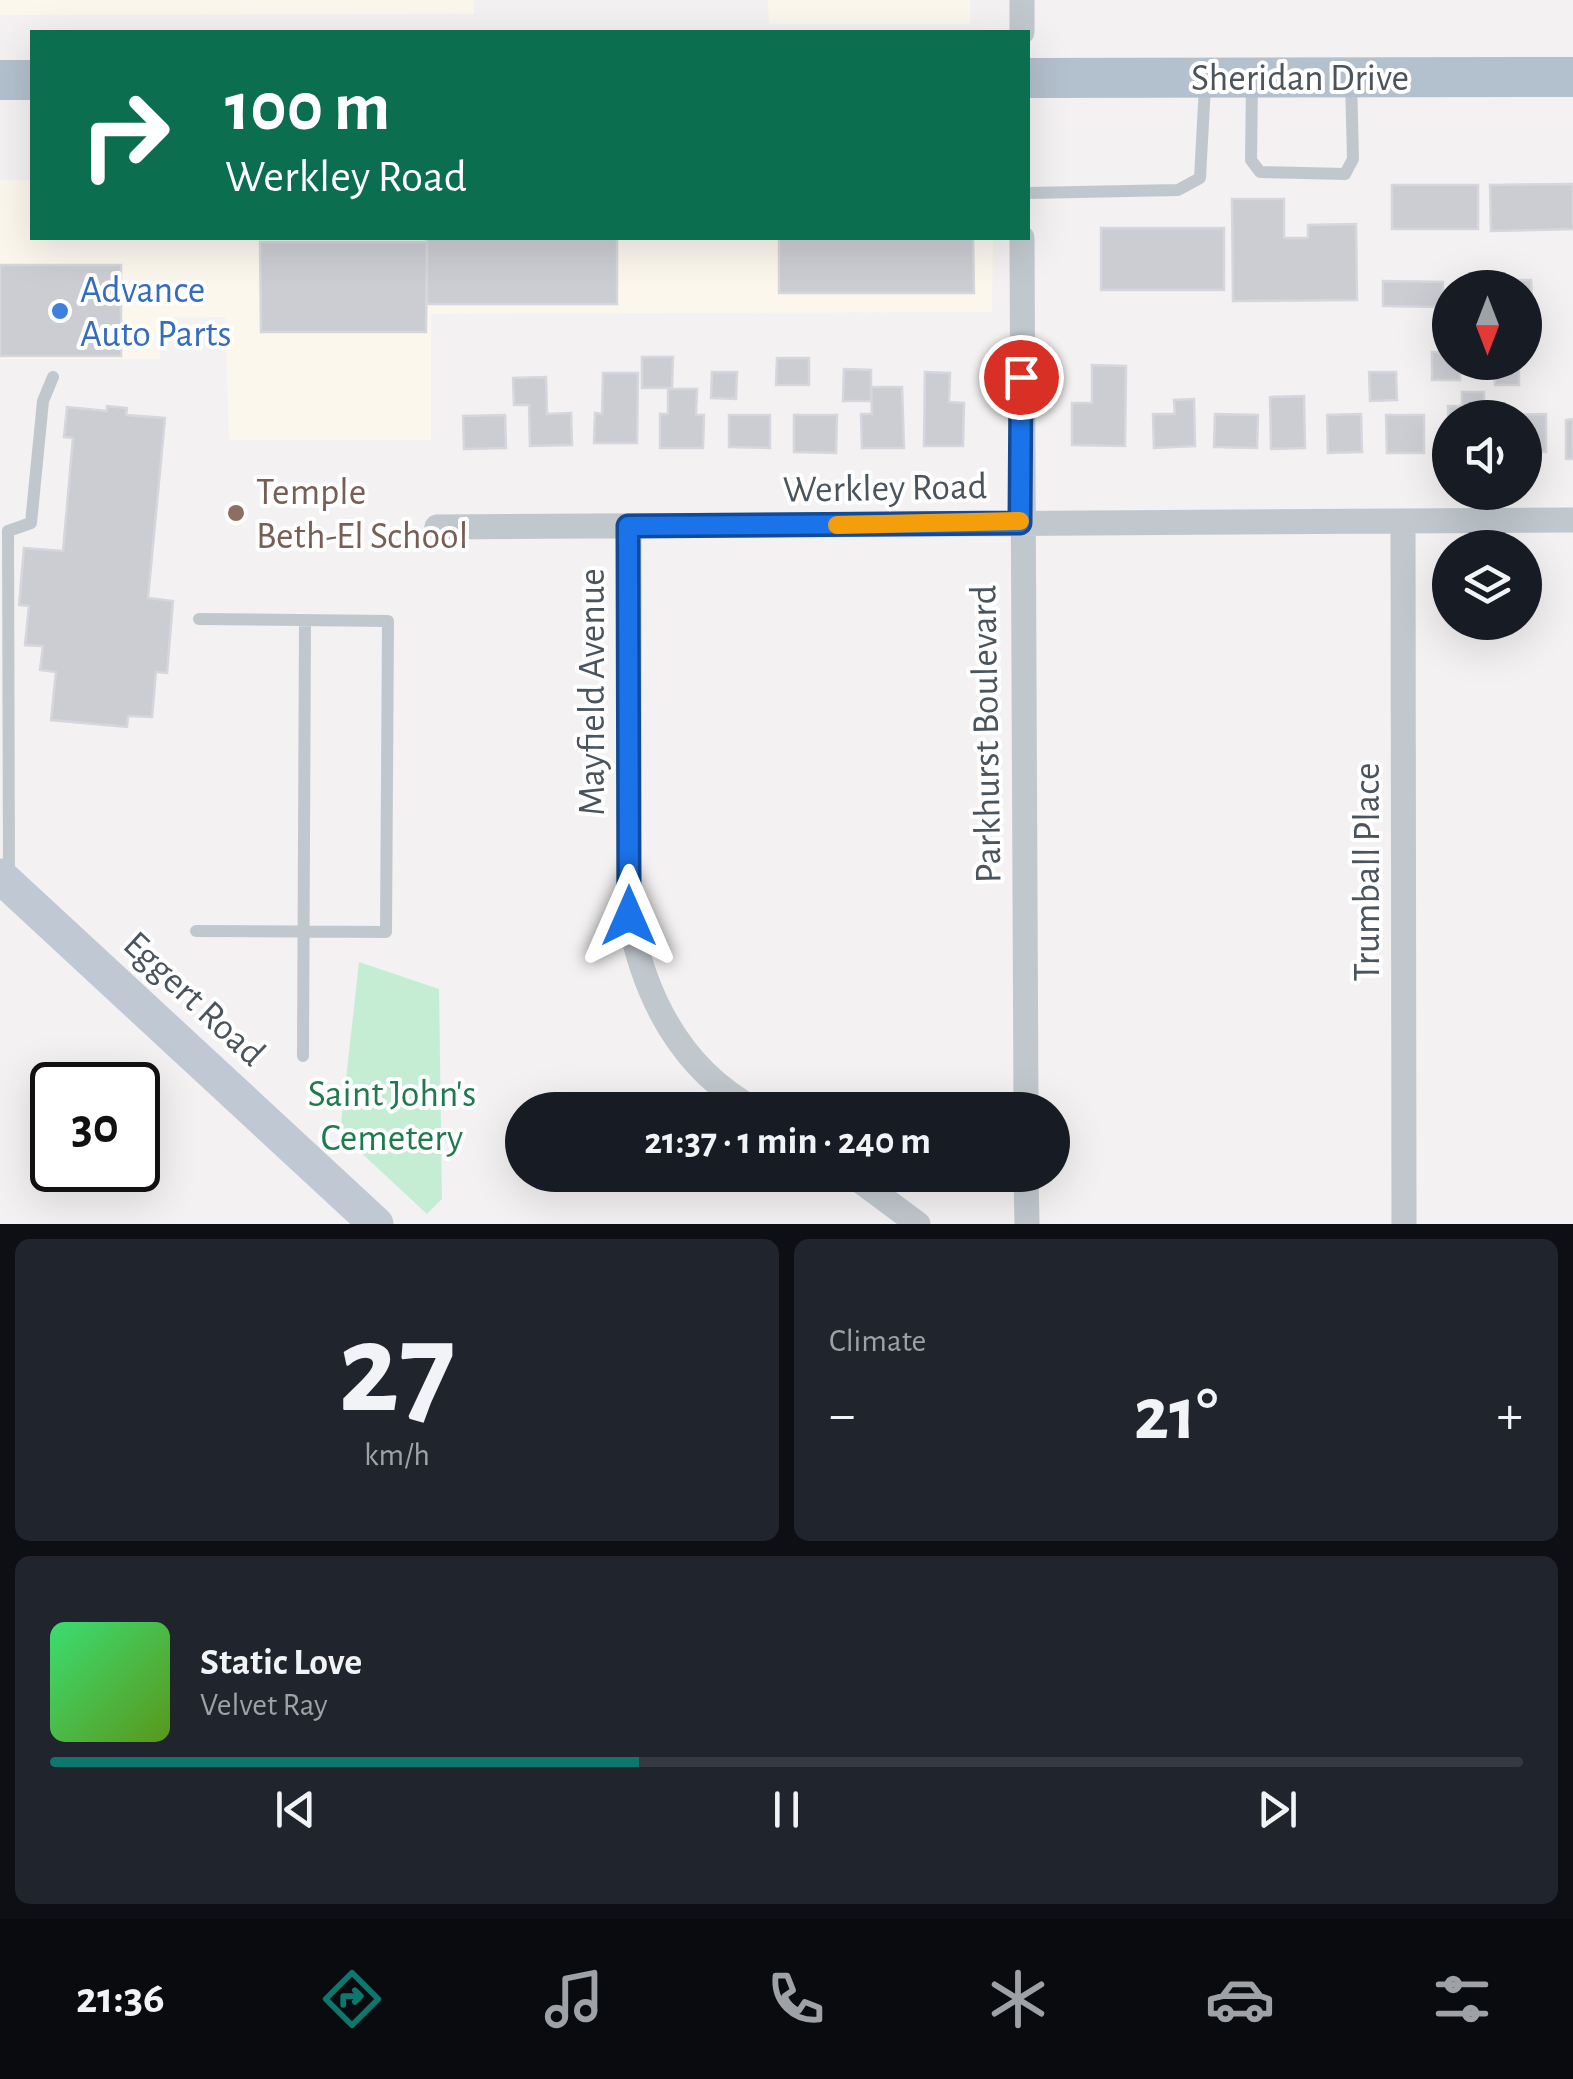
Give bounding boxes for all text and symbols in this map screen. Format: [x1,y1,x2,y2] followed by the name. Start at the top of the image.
[1191,60,1409,98] street label: Sheridan Drive
[60,70,190,200] icon: right
[225,73,390,143] text: 100 m
[225,155,467,200] text: Werkley Road
[1432,270,1542,380] north arrow
[1432,270,1542,640] map controls
[80,272,232,354] place label: Advance Auto Parts
[49,300,71,322] marker: Advance Auto Parts
[979,335,1064,420] pin
[994,350,1049,405] icon: arrive
[1432,400,1542,510] button: sound
[783,468,988,510] street label: Werkley Road
[256,474,468,556] place label: Temple Beth-El School
[225,502,247,524] marker: Temple Beth-El School
[1432,530,1542,640] button: layers
[574,568,612,816] street label: Mayfield Avenue
[965,584,1009,884] street label: Parkhurst Boulevard
[1349,763,1387,981] street label: Trumball Place
[577,864,681,968] position arrow
[116,925,272,1074] street label: Eggert Road
[30,1062,160,1192] speed limit sign: 30
[308,1076,476,1158] park label: Saint John's Cemetery
[644,1123,931,1161] text: 21:37 · 1 min · 240 m
[338,1306,456,1436] text: 27
[829,1325,926,1357] text: Climate
[1134,1378,1218,1453] text: 21°
[829,1388,855,1443] text: −
[1497,1388,1523,1443] text: +
[364,1439,430,1471] text: km/h
[200,1644,362,1682] text: Static Love
[200,1689,328,1721] text: Velvet Ray
[268,1782,323,1837] icon: previous
[759,1782,814,1837] icon: pause
[1250,1782,1305,1837] icon: next
[317,1964,387,2034] icon: directions
[539,1964,609,2034] icon: music
[761,1964,831,2034] icon: phone
[983,1964,1053,2034] icon: climate
[1205,1964,1275,2034] icon: car
[1427,1964,1497,2034] icon: filters
[76,1976,165,2021] text: 21:36

